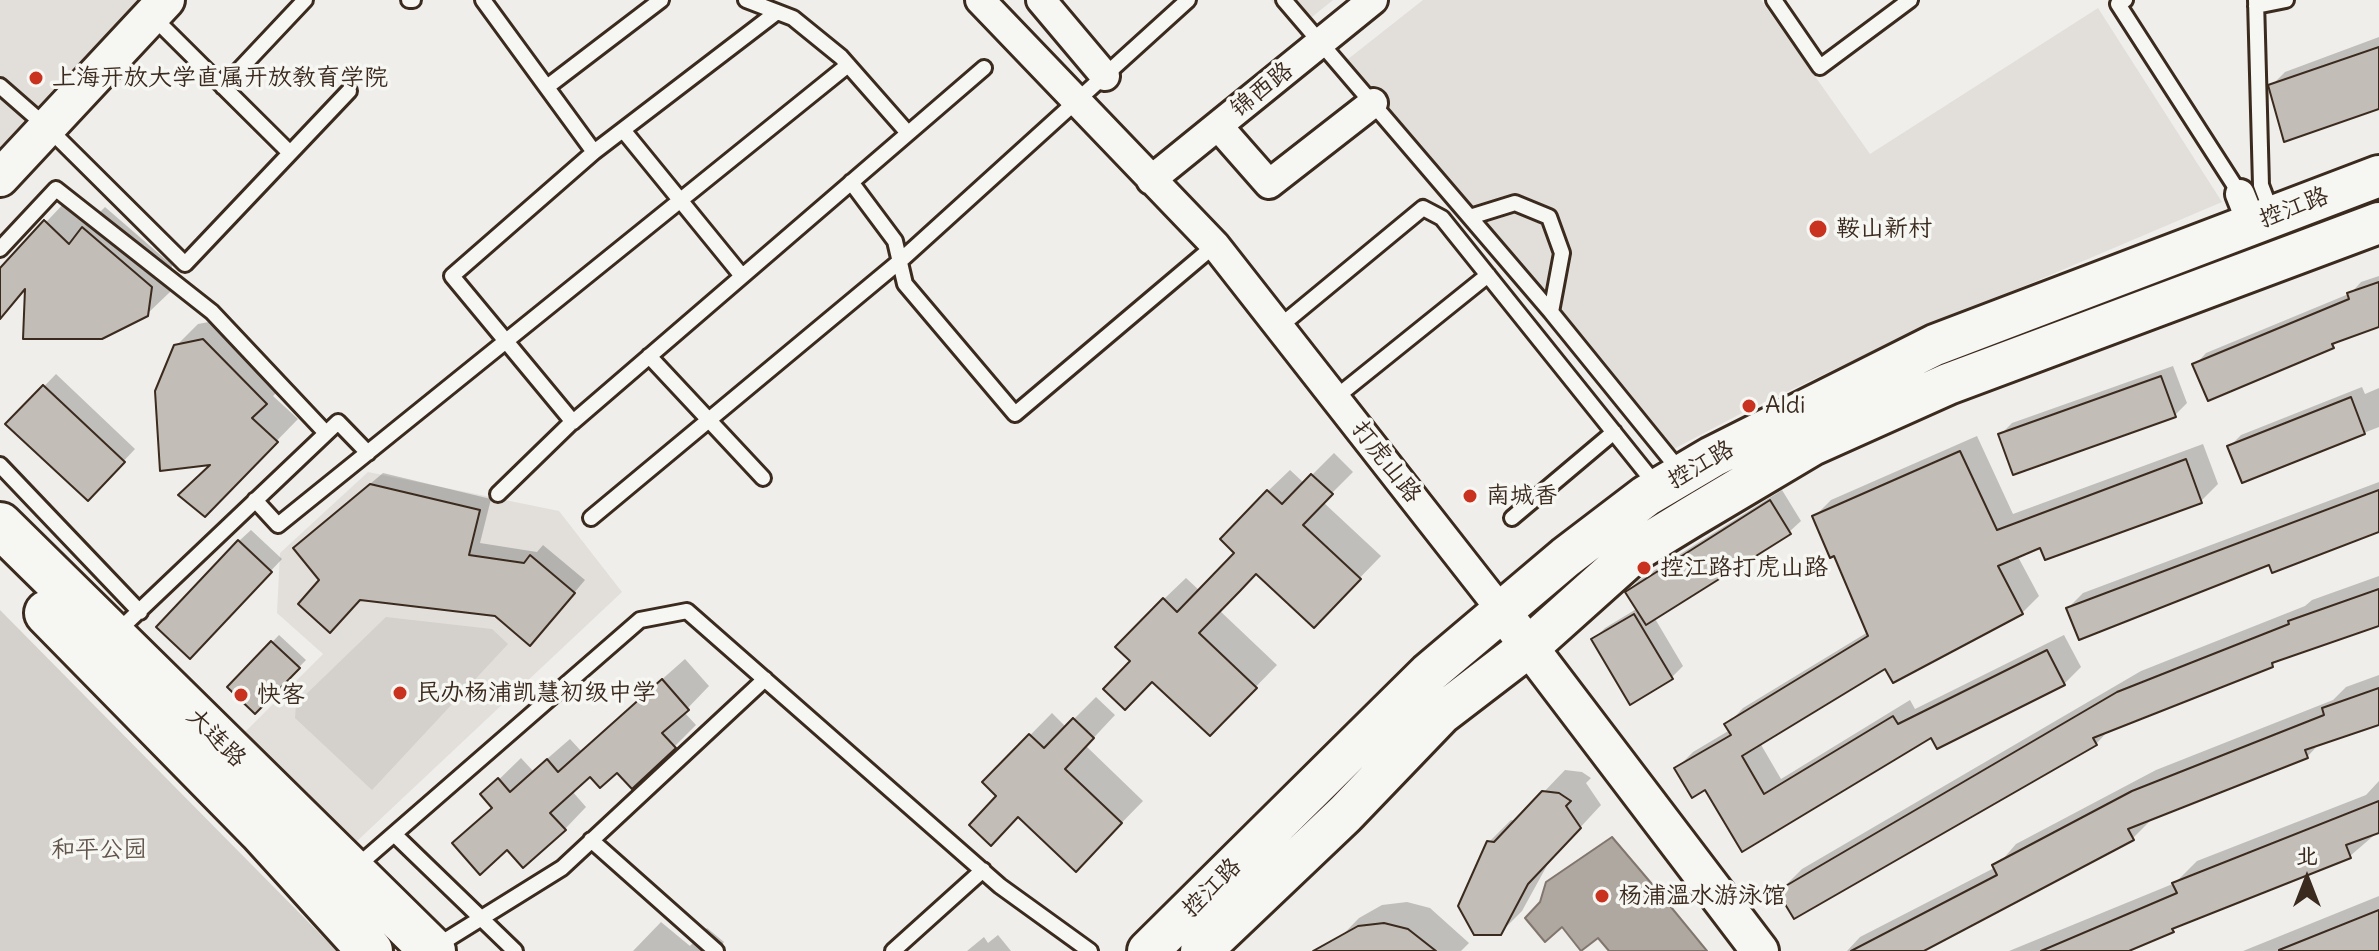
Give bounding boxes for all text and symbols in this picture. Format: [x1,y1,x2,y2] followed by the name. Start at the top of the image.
[1225,56,1299,124] street label: 锦西路
[52,64,388,92] place label: 上海开放大学直属开放教育学院
[27,69,45,87] marker: 上海开放大学直属开放教育学院
[2255,182,2333,234] street label: 控江路
[1836,215,1932,243] place label: 鞍山新村
[1807,218,1829,240] marker: 鞍山新村
[1765,392,1805,420] place label: Aldi
[1740,397,1758,415] marker: Aldi
[1345,415,1427,509] street label: 打虎山路
[1663,435,1739,495] street label: 控江路
[1486,482,1558,510] place label: 南城香
[1461,487,1479,505] marker: 南城香
[1660,554,1828,582] place label: 控江路打虎山路
[1635,559,1653,577] marker: 控江路打虎山路
[416,679,656,707] place label: 民办杨浦凯慧初级中学
[257,681,305,709] place label: 快客
[391,684,409,702] marker: 民办杨浦凯慧初级中学
[232,686,250,704] marker: 快客
[180,702,252,774] street label: 大连路
[51,836,147,864] park label: 和平公园
[2267,839,2347,919] north arrow
[2296,841,2318,869] text: 北
[1176,852,1248,924] street label: 控江路
[1618,882,1786,910] place label: 杨浦温水游泳馆
[1593,887,1611,905] marker: 杨浦温水游泳馆

